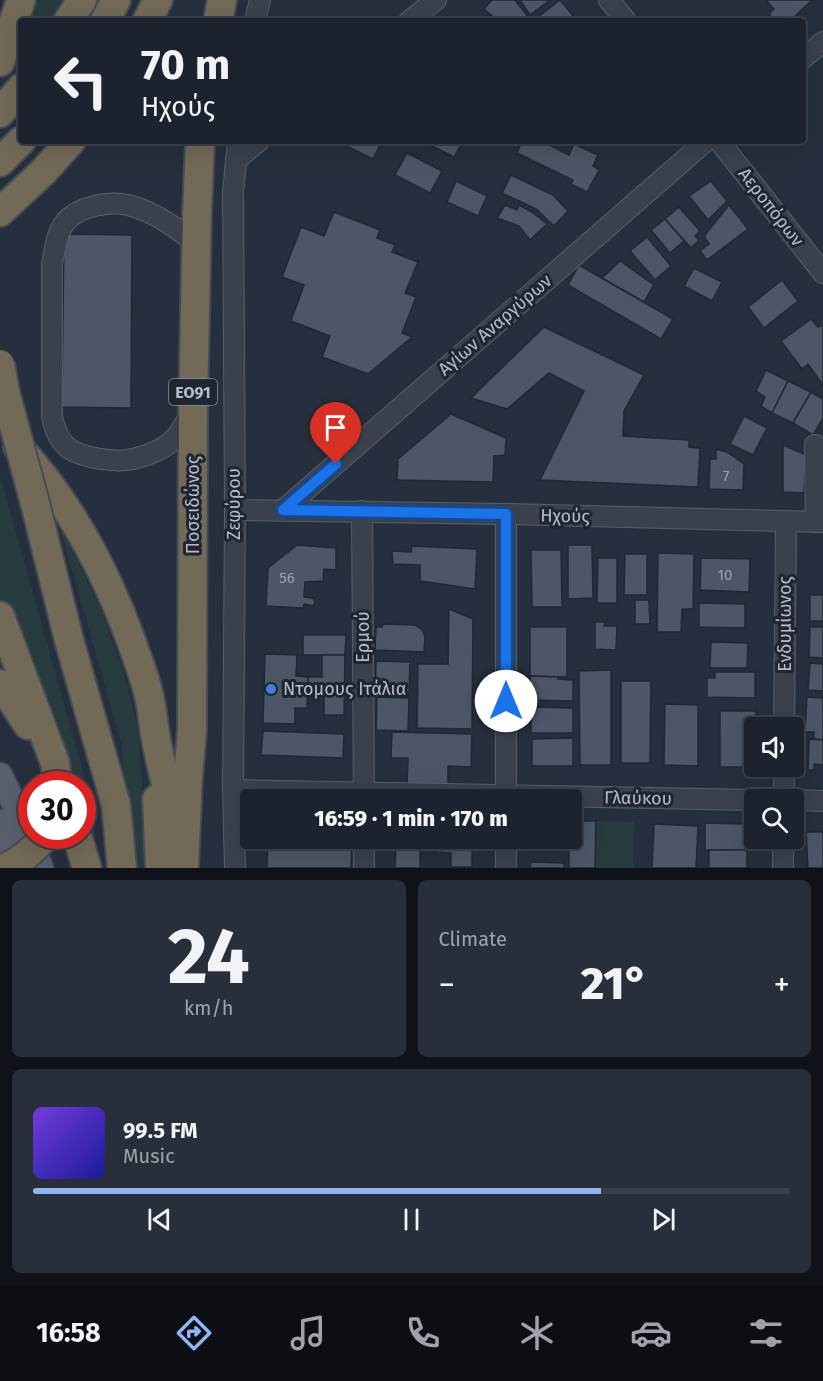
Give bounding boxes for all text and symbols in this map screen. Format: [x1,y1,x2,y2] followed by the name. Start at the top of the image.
[141,40,230,90] text: 70 m
[42,42,120,120] icon: left
[141,91,215,123] text: Ηχούς
[734,163,809,251] street label: Αεροπόρων
[434,269,557,380] street label: Αγίων Αναργύρων
[169,379,217,405] road number: ΕΟ91
[310,402,361,464] pin
[319,411,352,444] icon: arrive
[182,455,204,554] street label: Ποσειδώνος
[723,467,730,485] house number: 7
[223,468,245,540] street label: Ζεφύρου
[540,505,590,527] street label: Ηχούς
[718,566,732,584] house number: 10
[279,569,295,587] house number: 56
[774,576,796,672] street label: Ενδυμίωνος
[352,611,374,663] street label: Ερμού
[474,669,538,733] position arrow
[283,678,406,700] place label: Ντομους Ιτάλια
[264,682,278,696] marker: Ντομους Ιτάλια
[744,717,804,849] map controls
[744,717,804,777] button: sound
[18,771,96,849] speed limit sign: 30
[604,786,672,810] street label: Γλαύκου
[744,789,804,849] button: search
[314,805,508,832] text: 16:59 · 1 min · 170 m
[168,910,250,1004] text: 24
[439,927,507,951] text: Climate
[581,957,648,1011] text: 21°
[439,965,455,1005] text: −
[774,965,790,1005] text: +
[184,996,234,1020] text: km/h
[123,1117,198,1144] text: 99.5 FM
[123,1144,175,1168] text: Music
[143,1203,176,1236] icon: previous
[395,1203,428,1236] icon: pause
[647,1203,680,1236] icon: next
[173,1312,215,1354] icon: directions
[287,1312,329,1354] icon: music
[402,1312,444,1354] icon: phone
[516,1312,558,1354] icon: climate
[630,1312,672,1354] icon: car
[745,1312,787,1354] icon: filters
[36,1317,101,1349] text: 16:58

